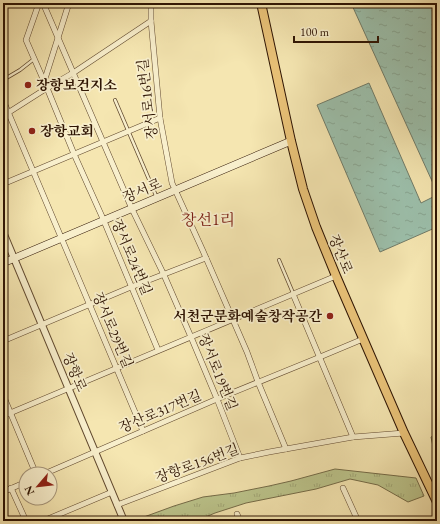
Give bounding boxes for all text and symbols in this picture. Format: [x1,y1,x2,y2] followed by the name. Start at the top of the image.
[294,18,378,44] scale bar
[300,24,330,40] text: 100 m
[133,58,161,140] street label: 장서로16번길
[36,76,118,94] place label: 장항보건지소
[23,80,33,90] marker: 장항보건지소
[40,122,94,140] place label: 장항교회
[27,126,37,136] marker: 장항교회
[120,174,165,206] street label: 장서로
[181,209,235,230] district label: 창선1리
[108,216,156,298] street label: 장서로24번길
[325,232,357,277] street label: 장산로
[89,289,137,371] street label: 장서로29번길
[173,307,322,325] place label: 서천군문화예술창작공간
[325,311,335,321] marker: 서천군문화예술창작공간
[194,331,242,413] street label: 장서로19번길
[59,350,91,395] street label: 장항로
[116,386,204,436] street label: 장산로317번길
[153,440,241,486] street label: 장항로156번길
[18,466,58,506] north arrow
[21,483,37,498] text: N

